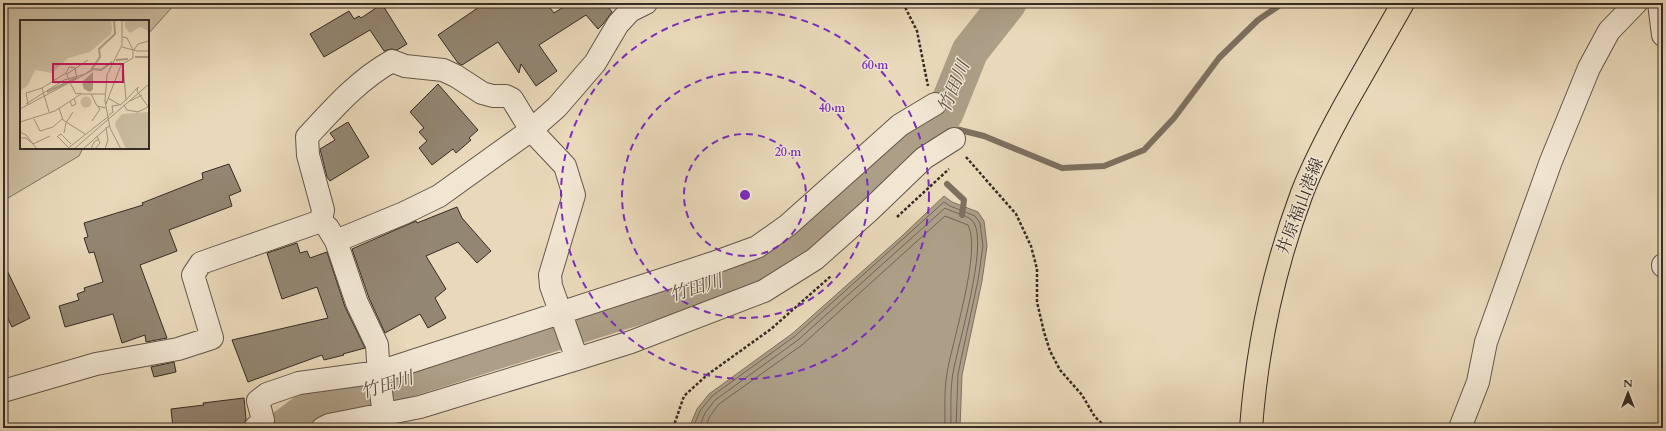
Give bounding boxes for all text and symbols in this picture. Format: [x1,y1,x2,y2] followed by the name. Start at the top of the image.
[20,20,149,149] inset map
[932,55,977,117] water label: 竹田川
[862,57,889,73] text: 60 m
[819,100,846,116] text: 40 m
[775,144,802,160] text: 20 m
[1271,154,1329,258] street label: 井原福山港線
[738,188,752,202] centre of rings
[667,268,727,308] water label: 竹田川
[358,365,418,405] water label: 竹田川
[1608,373,1648,413] north arrow
[1623,376,1633,391] text: N

